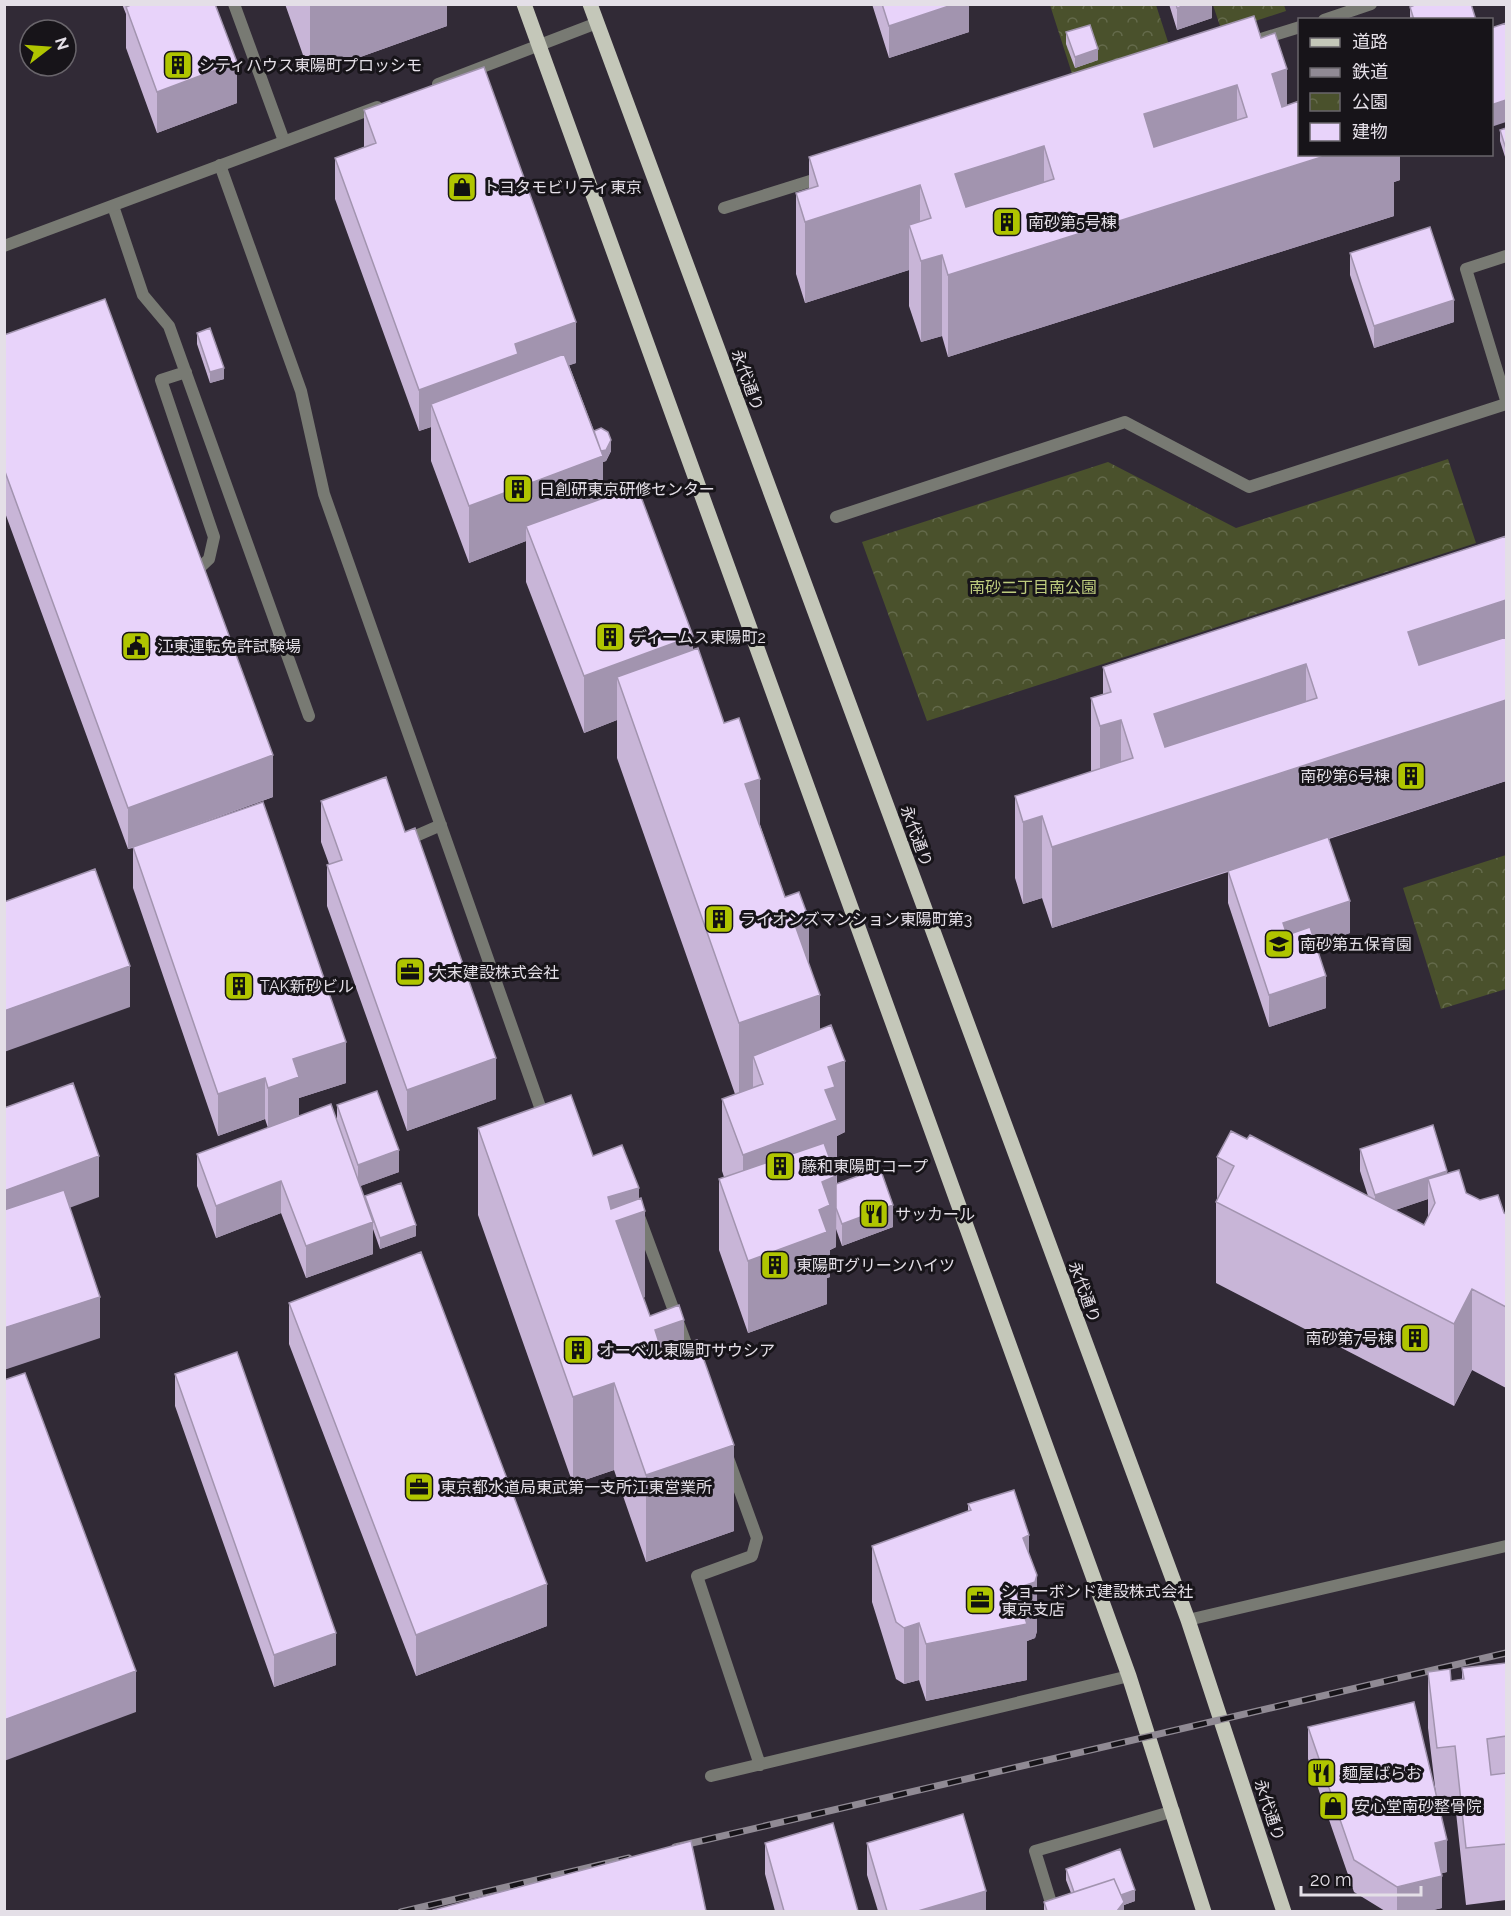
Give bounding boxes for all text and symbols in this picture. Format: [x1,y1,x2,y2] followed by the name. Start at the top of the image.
[18,18,78,78] north arrow
[1298,18,1493,156] legend
[1352,31,1388,52] text: 道路
[51,35,73,52] text: N
[162,49,194,81] building icon: シティハウス東陽町プロッシモ
[199,56,422,75] place label: シティハウス東陽町プロッシモ
[1352,61,1388,82] text: 鉄道
[1352,91,1388,112] text: 公園
[1352,121,1388,142] text: 建物
[446,171,478,203] shop icon: トヨタモビリティ東京
[483,178,642,197] place label: トヨタモビリティ東京
[991,206,1023,238] building icon: 南砂第5号棟
[1028,213,1117,232] place label: 南砂第5号棟
[728,347,767,413] street label: 永代通り
[502,473,534,505] building icon: 日創研東京研修センター
[539,480,715,499] place label: 日創研東京研修センター
[969,578,1097,597] park label: 南砂二丁目南公園
[594,621,626,653] building icon: ディームス東陽町2
[631,628,766,647] place label: ディームス東陽町2
[120,630,152,662] public building icon: 江東運転免許試験場
[157,637,301,656] place label: 江東運転免許試験場
[1395,760,1427,792] building icon: 南砂第6号棟
[1300,767,1390,786] place label: 南砂第6号棟
[897,803,936,869] street label: 永代通り
[703,903,735,935] building icon: ライオンズマンション東陽町第3
[740,910,972,929] place label: ライオンズマンション東陽町第3
[1263,928,1295,960] school or university icon: 南砂第五保育園
[1300,935,1412,954] place label: 南砂第五保育園
[394,956,426,988] office icon: 大末建設株式会社
[431,963,559,982] place label: 大末建設株式会社
[223,970,255,1002] building icon: TAK新砂ビル
[260,977,354,996] place label: TAK新砂ビル
[764,1150,796,1182] building icon: 藤和東陽町コープ
[801,1157,928,1176] place label: 藤和東陽町コープ
[858,1198,890,1230] restaurant icon: サッカール
[895,1205,975,1224] place label: サッカール
[759,1249,791,1281] building icon: 東陽町グリーンハイツ
[796,1256,955,1275] place label: 東陽町グリーンハイツ
[1065,1259,1104,1325] street label: 永代通り
[1399,1322,1431,1354] building icon: 南砂第7号棟
[1305,1329,1394,1348] place label: 南砂第7号棟
[562,1334,594,1366] building icon: オーベル東陽町サウシア
[599,1341,775,1360] place label: オーベル東陽町サウシア
[403,1471,435,1503] office icon: 東京都水道局東武第一支所江東営業所
[440,1478,712,1497] place label: 東京都水道局東武第一支所江東営業所
[1001,1582,1193,1619] place label: ショーボンド建設株式会社 東京支店
[964,1584,996,1616] office icon: ショーボンド建設株式会社 東京支店
[1305,1757,1337,1789] restaurant icon: 麺屋ばらお
[1342,1764,1422,1783] place label: 麺屋ばらお
[1251,1777,1288,1844] street label: 永代通り
[1317,1790,1349,1822] shop icon: 安心堂南砂整骨院
[1354,1797,1482,1816] place label: 安心堂南砂整骨院
[1301,1859,1421,1897] scale bar
[1310,1869,1352,1890] text: 20 m

